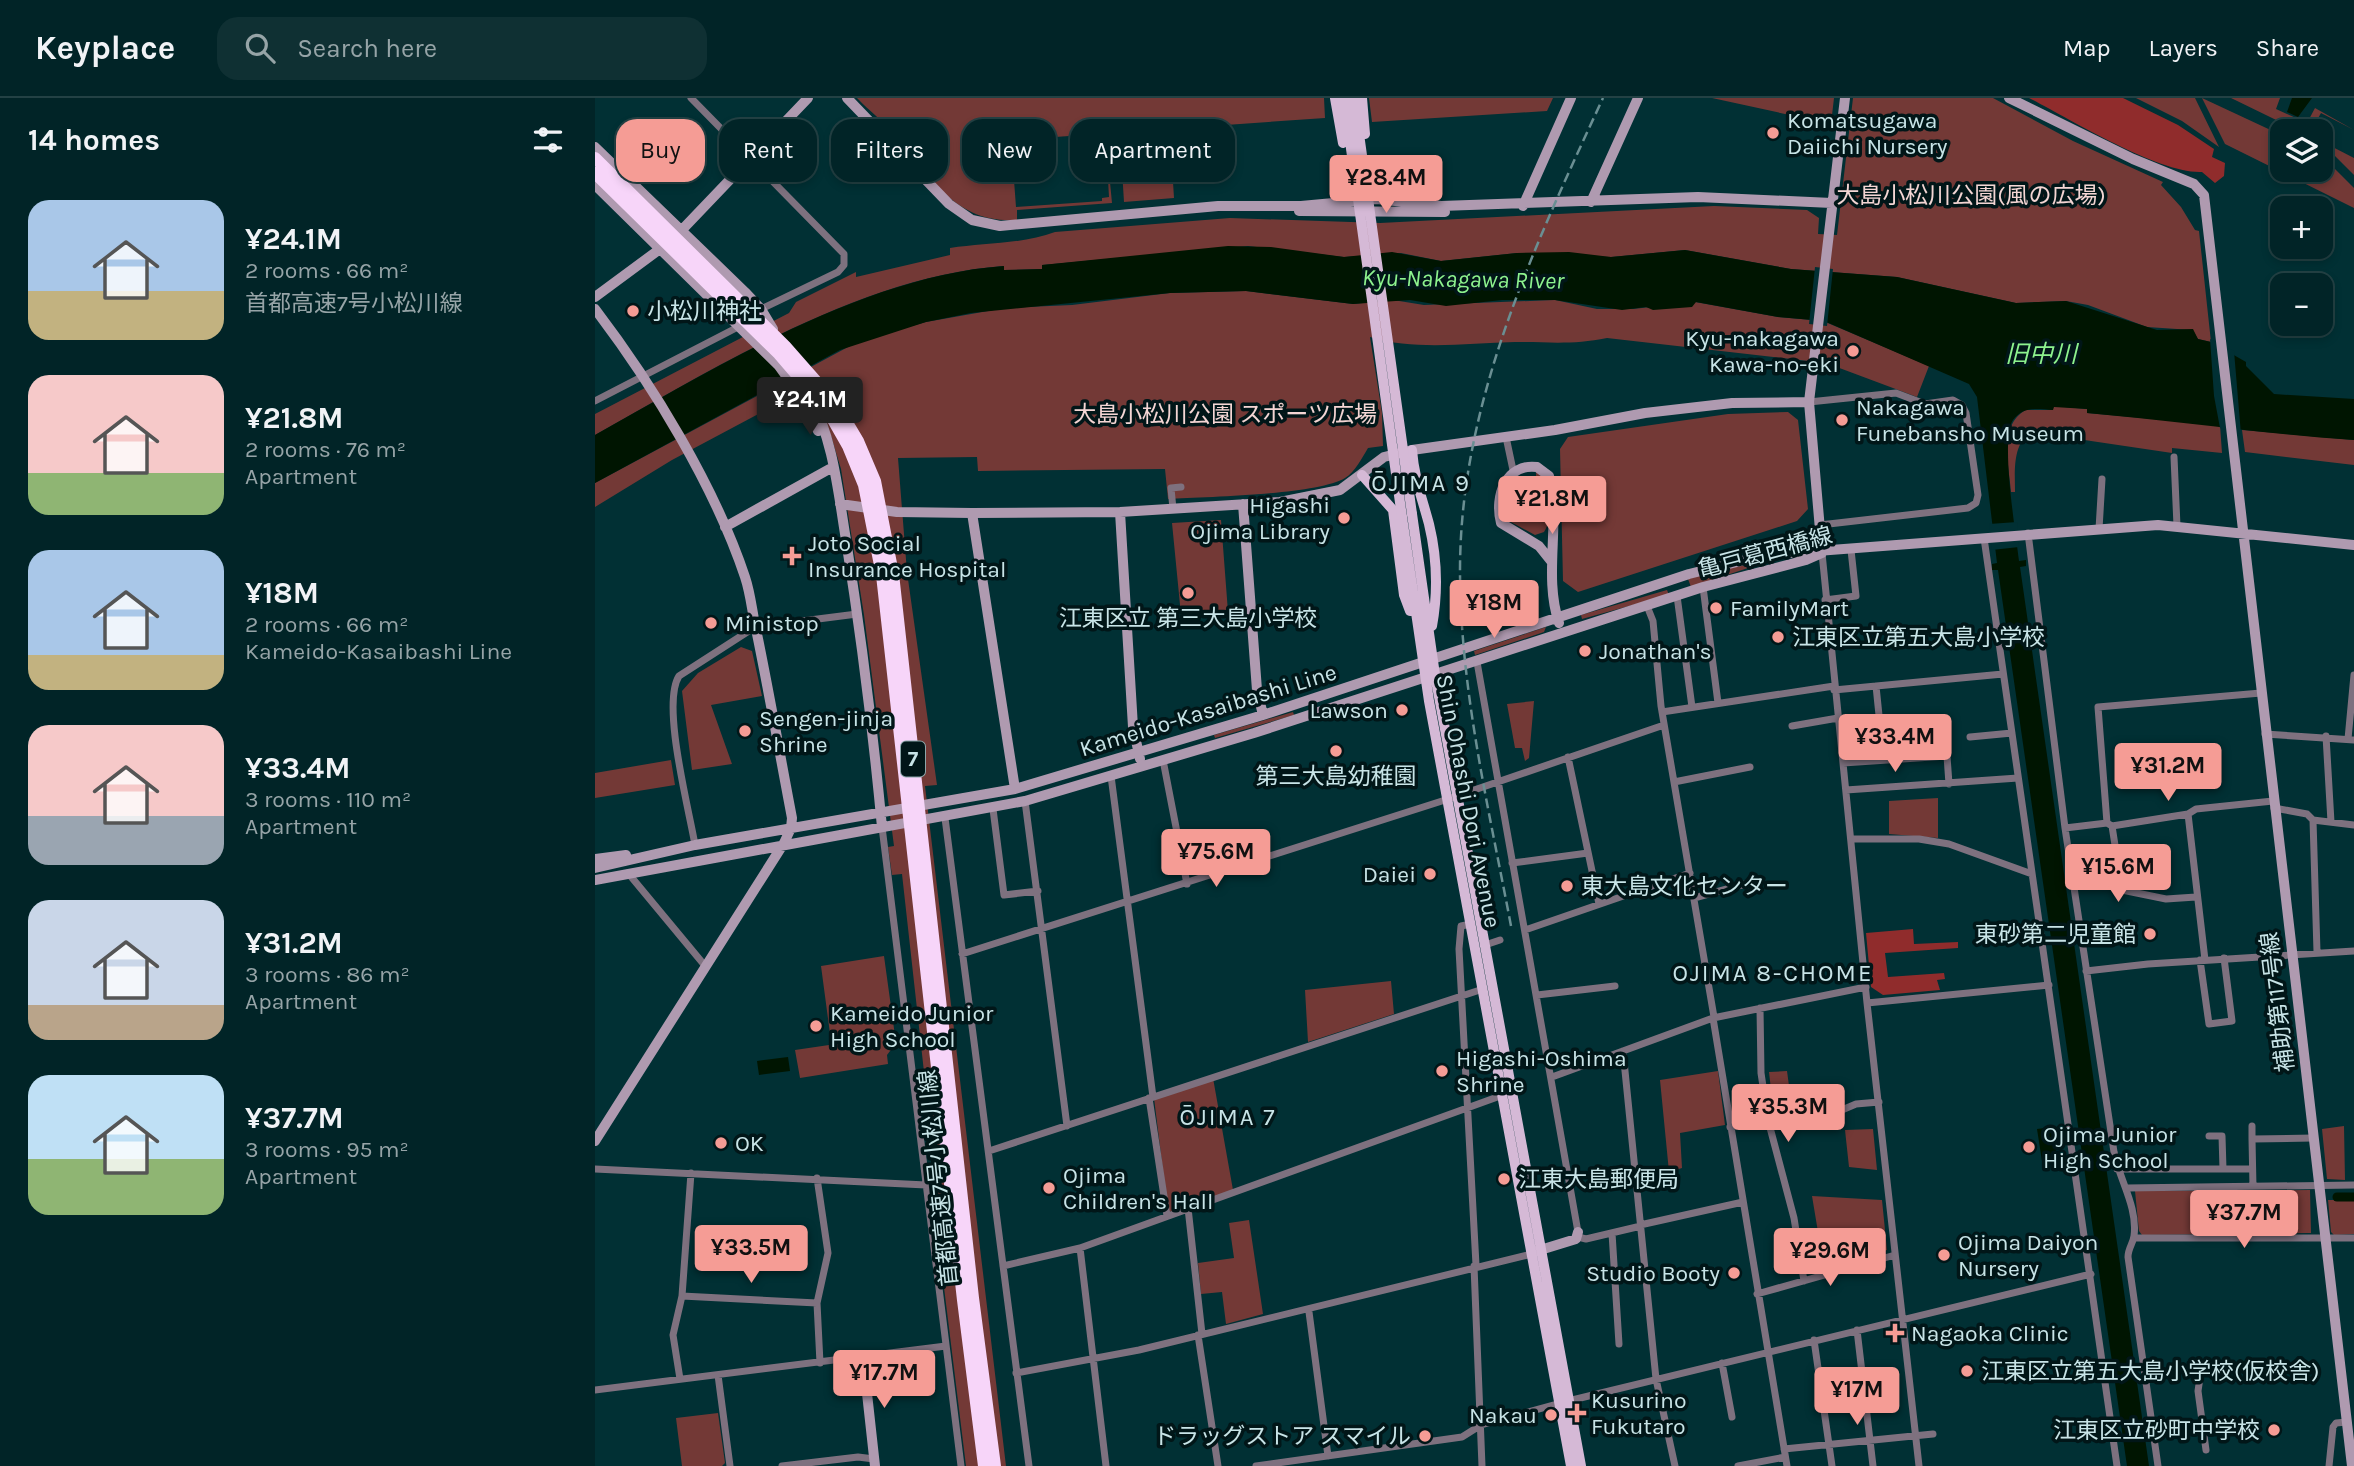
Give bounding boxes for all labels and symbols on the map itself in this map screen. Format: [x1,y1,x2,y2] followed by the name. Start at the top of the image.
[1787,107,1948,160] place label: Komatsugawa Daiichi Nursery
[1765,125,1781,141] marker: Komatsugawa Daiichi Nursery
[1329,156,1443,215] pin: ¥28.4M
[1836,182,2106,209] park label: 大島小松川公園(風の広場)
[1362,263,1565,295] water label: Kyu-Nakagawa River
[647,298,762,325] place label: 小松川神社
[625,303,641,319] marker: 小松川神社
[1685,325,1839,378] place label: Kyu-nakagawa Kawa-no-eki
[2005,340,2080,368] water label: 旧中川
[1845,343,1861,359] marker: Kyu-nakagawa Kawa-no-eki
[753,378,867,437] pin: ¥24.1M
[1856,394,2084,447] place label: Nakagawa Funebansho Museum
[1073,401,1377,428] park label: 大島小松川公園 スポーツ広場
[1834,412,1850,428] marker: Nakagawa Funebansho Museum
[1371,469,1471,497] district label: ŌJIMA 9
[1495,476,1609,536] pin: ¥21.8M
[1190,492,1330,545] place label: Higashi Ojima Library
[1336,510,1352,526] marker: Higashi Ojima Library
[1695,522,1835,583] street label: 亀戸葛西橋線
[808,530,1006,583] place label: Joto Social Insurance Hospital
[782,546,802,566] marker: Joto Social Insurance Hospital
[1453,580,1535,640] pin: ¥18M
[1180,585,1196,601] marker: 江東区立 第三大島小学校
[1730,595,1849,622] place label: FamilyMart
[1708,600,1724,616] marker: FamilyMart
[1059,605,1317,632] place label: 江東区立 第三大島小学校
[725,610,819,637] place label: Ministop
[703,615,719,631] marker: Ministop
[1792,624,2045,651] place label: 江東区立第五大島小学校
[1770,629,1786,645] marker: 江東区立第五大島小学校
[1599,638,1712,665] place label: Jonathan's
[1577,643,1593,659] marker: Jonathan's
[1076,659,1340,762] street label: Kameido-Kasaibashi Line
[1431,672,1506,930] street label: Shin Ohashi Dori Avenue
[1309,697,1388,724] place label: Lawson
[1394,702,1410,718] marker: Lawson
[759,705,893,758] place label: Sengen-jinja Shrine
[1838,714,1952,774] pin: ¥33.4M
[737,723,753,739] marker: Sengen-jinja Shrine
[901,742,925,776] road number: 7
[1328,743,1344,759] marker: 第三大島幼稚園
[2111,744,2225,803] pin: ¥31.2M
[1256,763,1417,790] place label: 第三大島幼稚園
[1159,830,1273,889] pin: ¥75.6M
[2061,844,2175,904] pin: ¥15.6M
[1363,861,1416,888] place label: Daiei
[1422,866,1438,882] marker: Daiei
[1581,873,1788,900] place label: 東大島文化センター
[1559,878,1575,894] marker: 東大島文化センター
[1975,921,2136,948] place label: 東砂第二児童館
[2142,926,2158,942] marker: 東砂第二児童館
[2256,930,2299,1074] street label: 補助第117号線
[1673,959,1873,987] district label: OJIMA 8-CHOME
[830,1000,994,1053] place label: Kameido Junior High School
[808,1018,824,1034] marker: Kameido Junior High School
[1456,1045,1627,1098] place label: Higashi-Oshima Shrine
[1434,1063,1450,1079] marker: Higashi-Oshima Shrine
[914,1068,963,1288] street label: 首都高速7号小松川線
[1731,1084,1845,1144] pin: ¥35.3M
[1180,1103,1276,1131] district label: ŌJIMA 7
[2043,1121,2177,1174] place label: Ojima Junior High School
[735,1130,764,1157] place label: OK
[713,1135,729,1151] marker: OK
[2021,1139,2037,1155] marker: Ojima Junior High School
[1063,1162,1214,1215] place label: Ojima Children's Hall
[1518,1166,1679,1193] place label: 江東大島郵便局
[1496,1171,1512,1187] marker: 江東大島郵便局
[1041,1180,1057,1196] marker: Ojima Children's Hall
[2187,1190,2301,1250] pin: ¥37.7M
[694,1226,808,1285] pin: ¥33.5M
[1773,1228,1887,1288] pin: ¥29.6M
[1958,1229,2098,1282] place label: Ojima Daiyon Nursery
[1936,1247,1952,1263] marker: Ojima Daiyon Nursery
[1586,1260,1720,1287] place label: Studio Booty
[1726,1265,1742,1281] marker: Studio Booty
[1911,1320,2069,1347] place label: Nagaoka Clinic
[1885,1323,1905,1343] marker: Nagaoka Clinic
[827,1350,941,1410] pin: ¥17.7M
[1981,1358,2319,1385] place label: 江東区立第五大島小学校(仮校舎)
[1959,1363,1975,1379] marker: 江東区立第五大島小学校(仮校舎)
[1816,1368,1898,1427] pin: ¥17M
[1591,1387,1687,1440] place label: Kusurino Fukutaro
[1469,1402,1537,1429] place label: Nakau
[1569,1405,1585,1421] marker: Kusurino Fukutaro
[1543,1407,1559,1423] marker: Nakau
[2053,1417,2260,1444] place label: 江東区立砂町中学校
[2266,1422,2282,1438] marker: 江東区立砂町中学校
[1153,1423,1411,1450] place label: ドラッグストア スマイル
[1417,1428,1433,1444] marker: ドラッグストア スマイル

